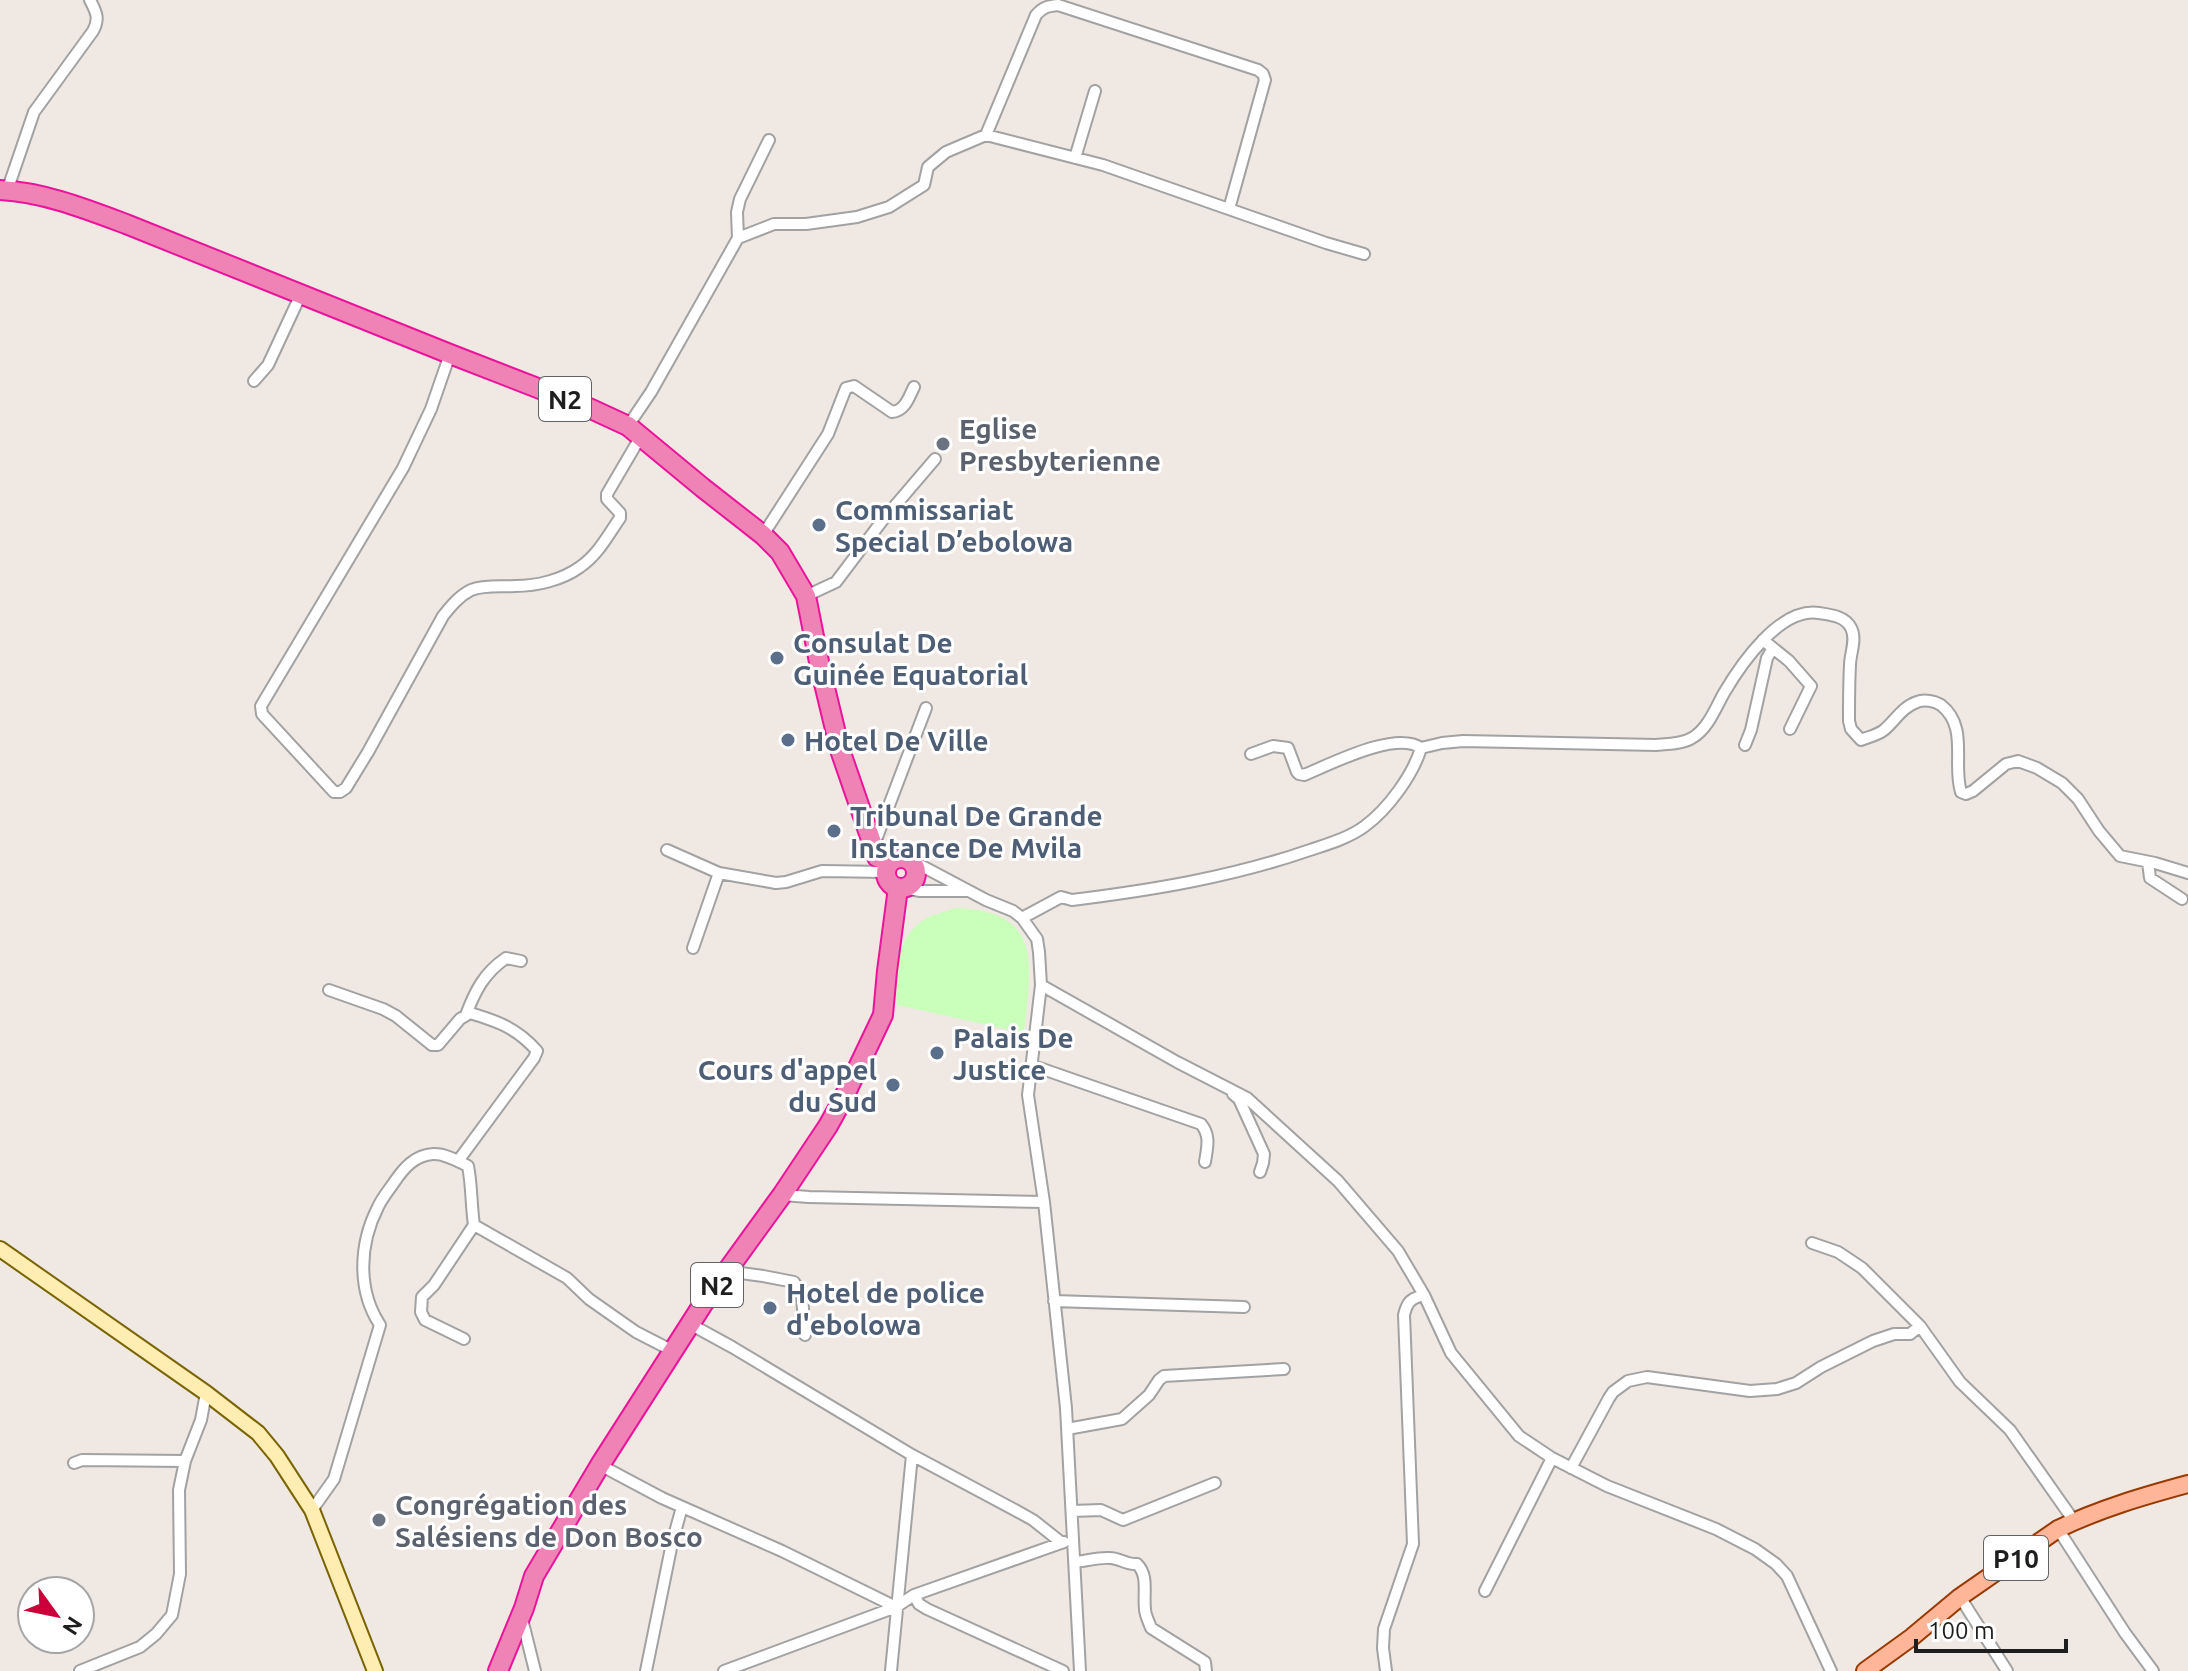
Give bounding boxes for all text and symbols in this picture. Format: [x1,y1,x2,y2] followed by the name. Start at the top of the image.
[539,377,591,421] road number: N2
[959,413,1161,476] place label: Eglise Presbyterienne
[934,435,952,453] marker: Eglise Presbyterienne
[835,494,1073,557] place label: Commissariat Special D’ebolowa
[810,516,828,534] marker: Commissariat Special D’ebolowa
[793,627,1028,690] place label: Consulat De Guinée Equatorial
[768,649,786,667] marker: Consulat De Guinée Equatorial
[804,725,989,756] place label: Hotel De Ville
[779,731,797,749] marker: Hotel De Ville
[850,800,1103,863] place label: Tribunal De Grande Instance De Mvila
[825,822,843,840] marker: Tribunal De Grande Instance De Mvila
[953,1022,1074,1085] place label: Palais De Justice
[928,1044,946,1062] marker: Palais De Justice
[698,1054,877,1117] place label: Cours d'appel du Sud
[884,1076,902,1094] marker: Cours d'appel du Sud
[691,1263,743,1307] road number: N2
[786,1277,985,1340] place label: Hotel de police d'ebolowa
[761,1299,779,1317] marker: Hotel de police d'ebolowa
[395,1489,703,1552] place label: Congrégation des Salésiens de Don Bosco
[370,1511,388,1529] marker: Congrégation des Salésiens de Don Bosco
[1984,1536,2048,1580] road number: P10
[16,1575,96,1655] north arrow
[1916,1603,2066,1653] scale bar
[58,1612,88,1640] text: N
[1928,1617,1995,1644] text: 100 m

